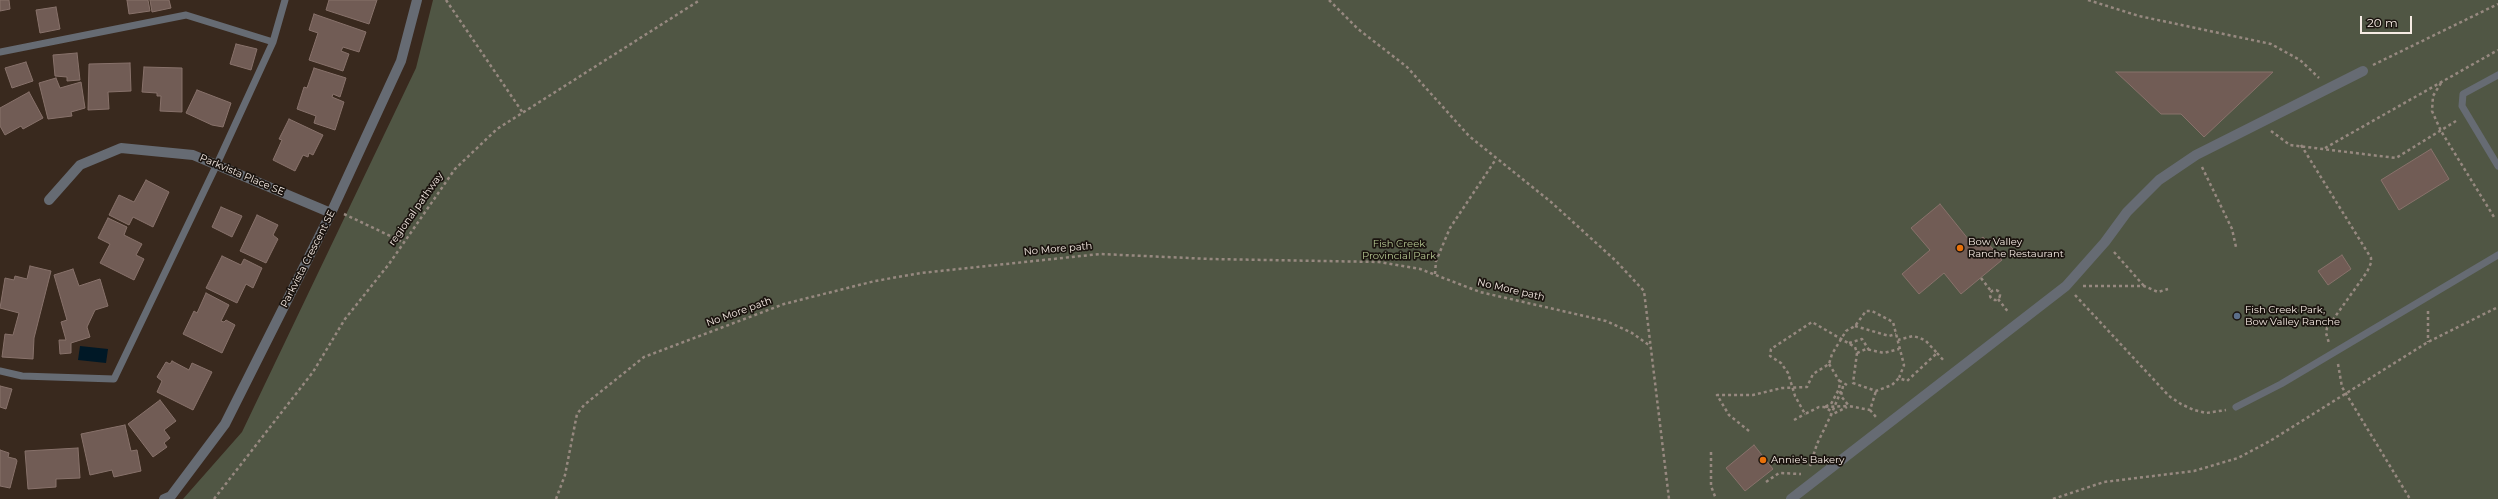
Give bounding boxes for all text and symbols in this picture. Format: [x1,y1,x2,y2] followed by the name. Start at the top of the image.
[2362,8,2414,34] scale bar
[2367,15,2398,30] text: 20 m
[198,152,286,198] street label: Parkvista Place SE
[386,170,446,248] street label: regional pathway
[278,208,338,310] street label: Parkvista Crescent SE
[1968,236,2064,260] place label: Bow Valley Ranche Restaurant
[1362,238,1436,262] park label: Fish Creek Provincial Park
[1023,240,1093,258] street label: No More path
[1955,243,1965,253] marker: Bow Valley Ranche Restaurant
[1476,276,1546,304] street label: No More path
[705,295,773,329] street label: No More path
[2245,304,2340,328] place label: Fish Creek Park, Bow Valley Ranche
[2232,311,2242,321] marker: Fish Creek Park, Bow Valley Ranche
[1771,454,1844,466] place label: Annie's Bakery
[1758,455,1768,465] marker: Annie's Bakery

